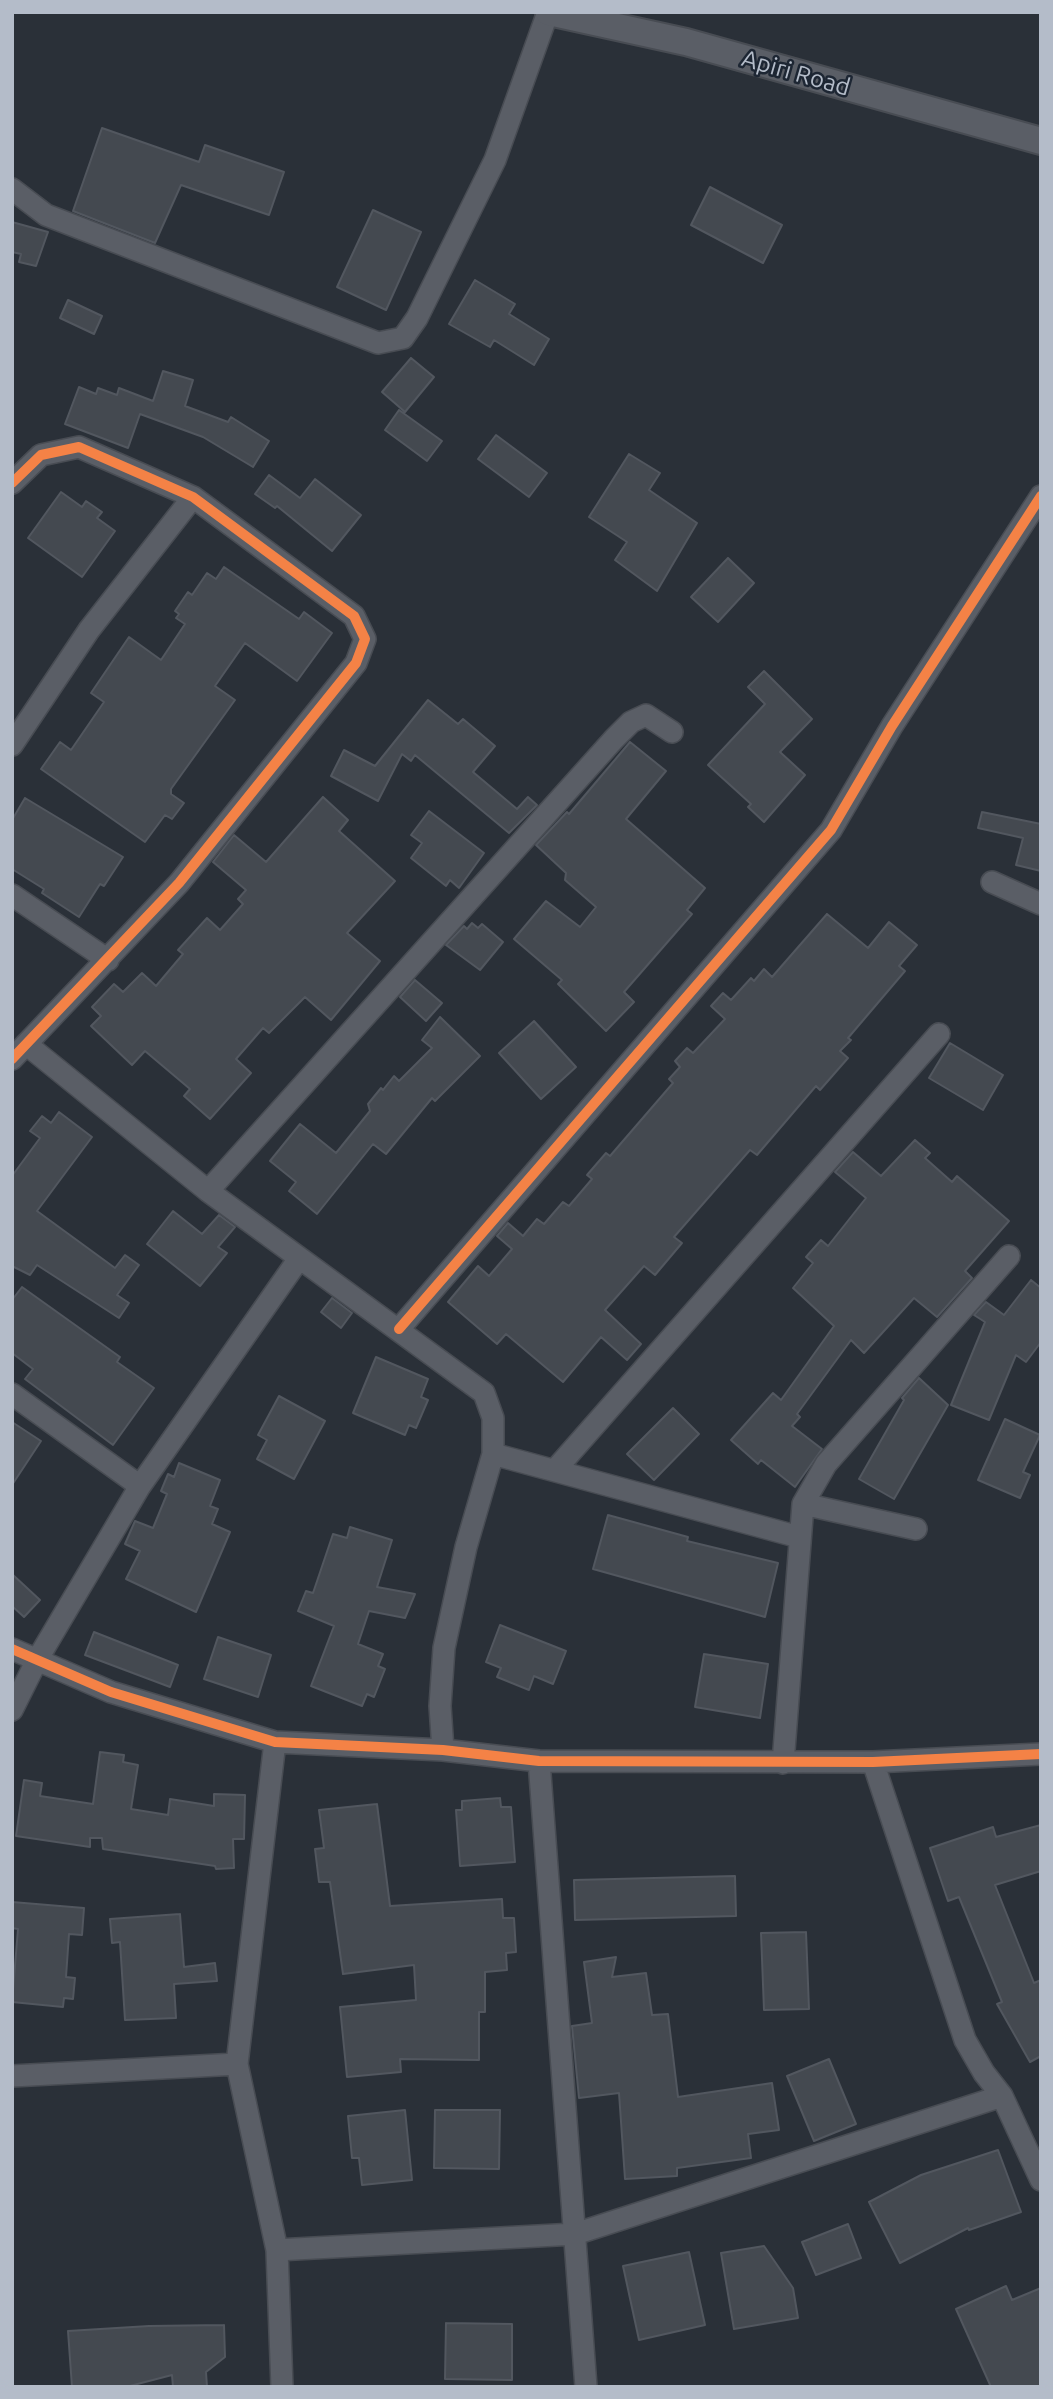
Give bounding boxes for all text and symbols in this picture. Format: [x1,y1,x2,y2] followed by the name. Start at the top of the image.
[739,44,853,102] street label: Apiri Road

